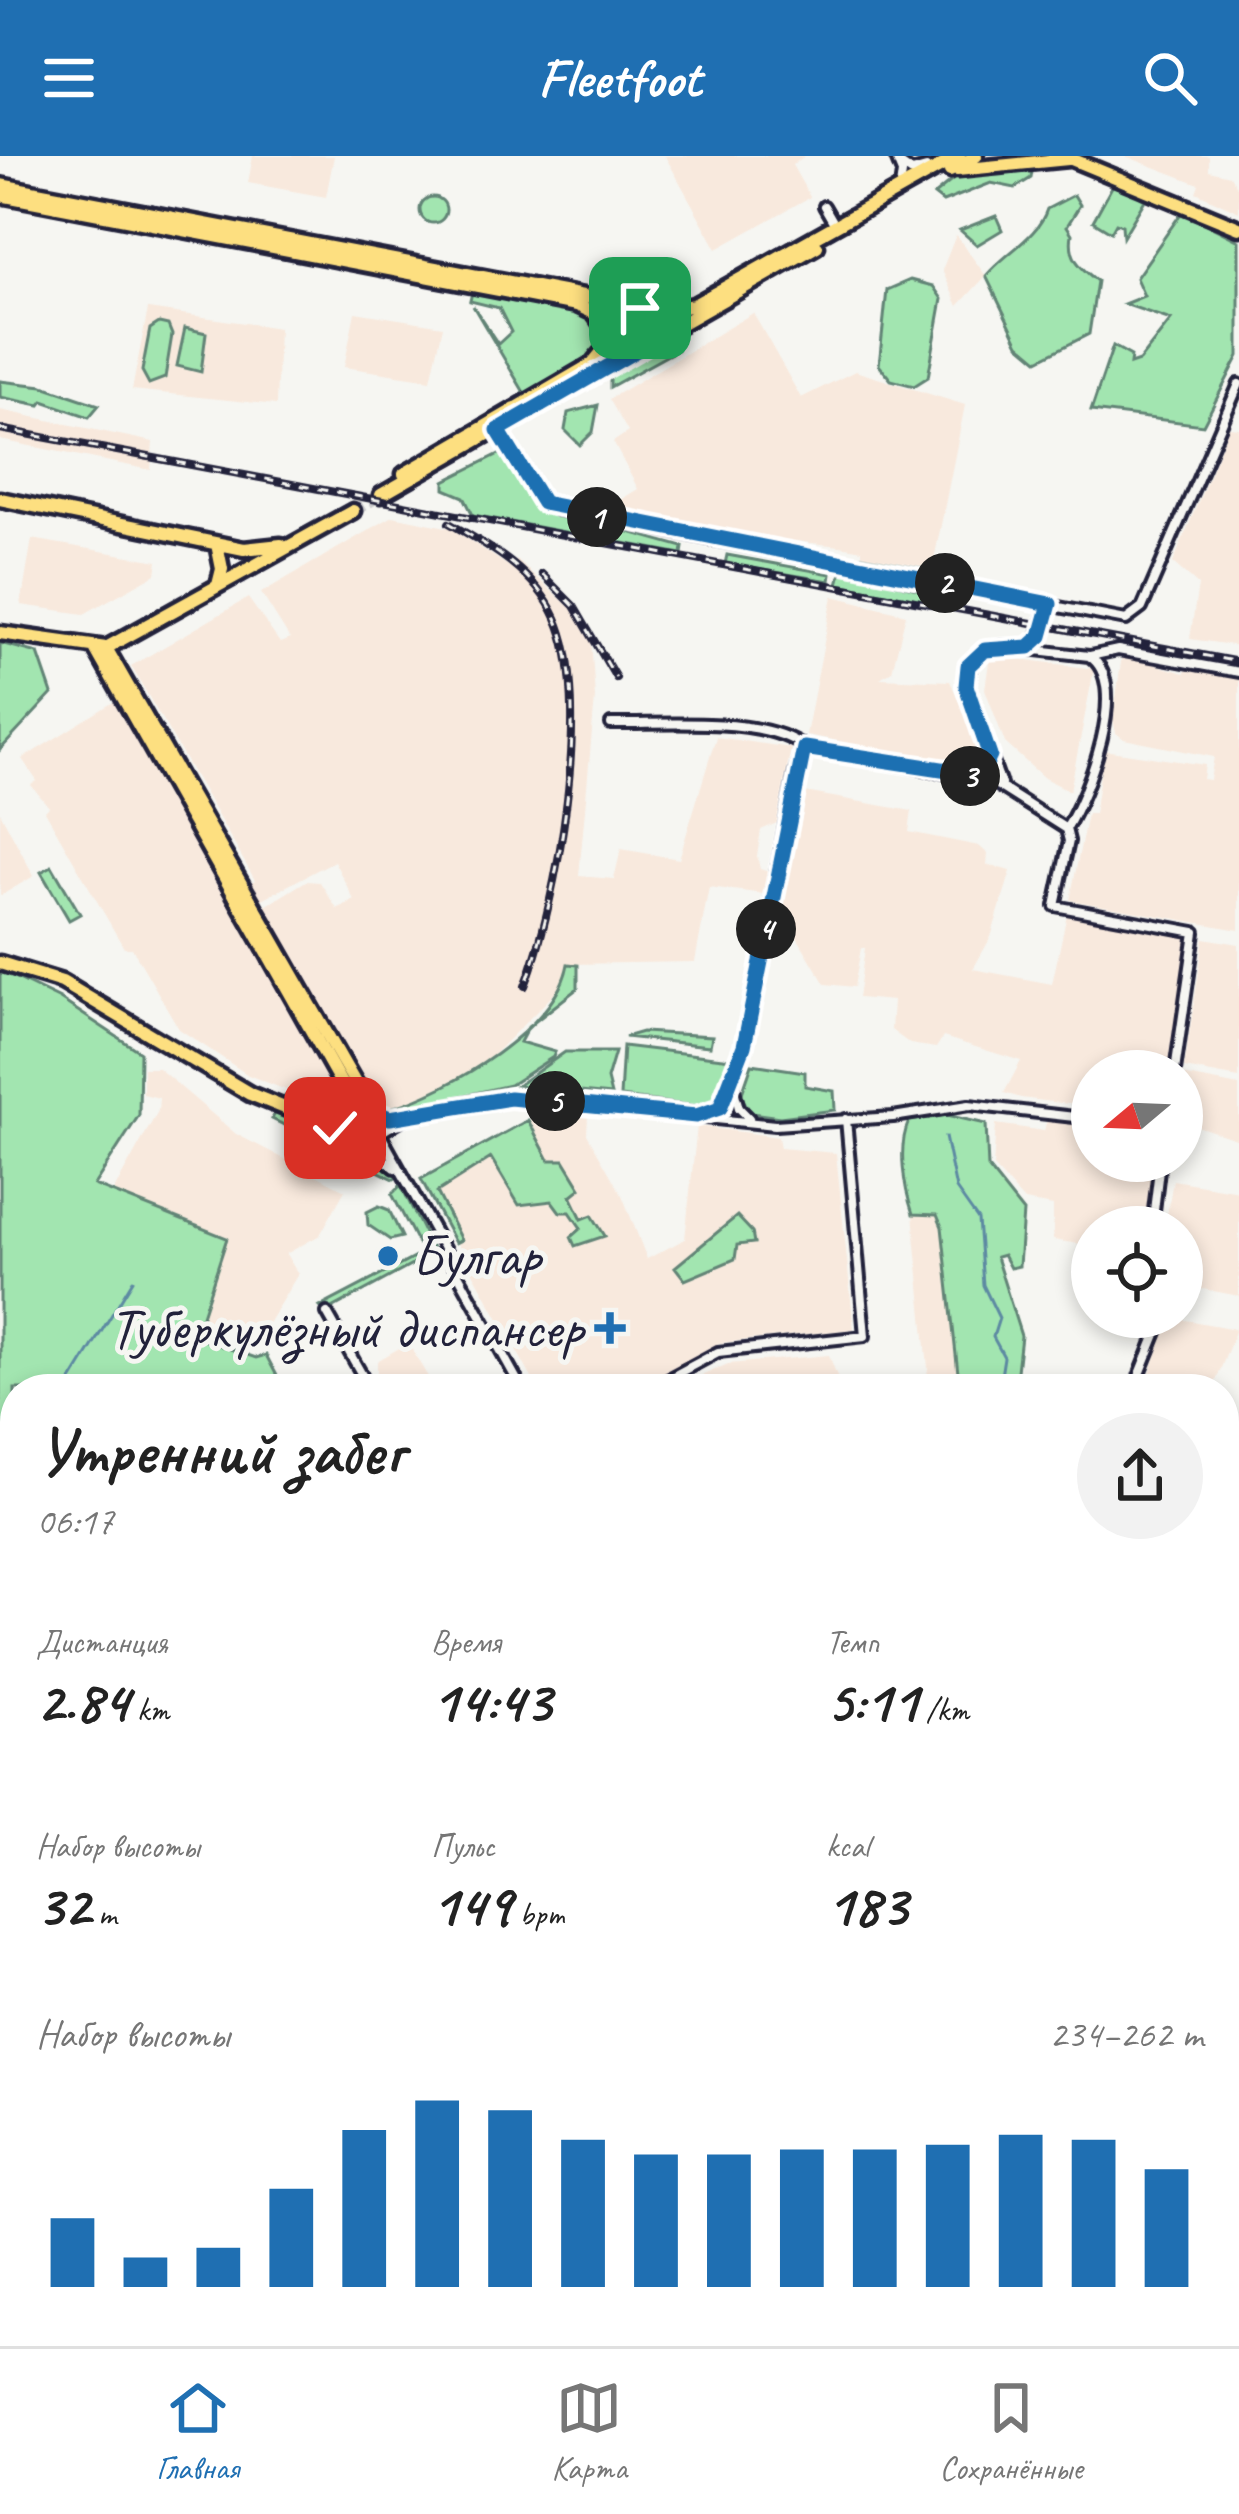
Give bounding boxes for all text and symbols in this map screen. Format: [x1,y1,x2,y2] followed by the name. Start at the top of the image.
[538,44,701,112] text: Fleetfoot
[36,45,102,111] icon: menu
[1137,45,1203,111] icon: search
[589,257,691,359] pin
[607,275,673,341] icon: arrive
[567,487,627,547] pin: 1
[590,496,604,538] text: 1
[915,553,975,613] pin: 2
[938,562,952,604] text: 2
[940,746,1000,806] pin: 3
[963,755,977,797] text: 3
[736,899,796,959] pin: 4
[759,908,773,950] text: 4
[1071,1050,1203,1182] north arrow
[1071,1050,1203,1338] map controls
[525,1071,585,1131] pin: 5
[284,1077,386,1179] pin
[548,1080,562,1122] text: 5
[302,1095,368,1161] icon: check
[1071,1206,1203,1338] button: locate
[412,1220,544,1292] place label: Булгар
[375,1243,401,1269] marker: Булгар
[109,1292,586,1364] place label: Туберкулёзный диспансер
[594,1312,626,1344] marker: Туберкулёзный диспансер
[36,1410,404,1493] text: Утренний забег
[1077,1413,1203,1539] button: share
[36,1497,114,1546] text: 06:17
[36,1621,168,1663] text: Дистанция
[431,1621,501,1663] text: Время
[826,1621,879,1663] text: Темп
[36,1663,129,1739] text: 2.84
[431,1663,551,1739] text: 14:43
[826,1663,918,1739] text: 5:11
[129,1689,169,1731] text: km
[918,1689,969,1731] text: /km
[36,1825,200,1867] text: Набор высоты
[431,1825,495,1867] text: Пульс
[826,1825,870,1867] text: kcal
[36,1867,90,1943] text: 32
[431,1867,511,1943] text: 149
[826,1867,907,1943] text: 183
[90,1893,116,1935] text: m
[511,1893,565,1935] text: bpm
[36,2010,230,2059] text: Набор высоты
[1049,2010,1203,2059] text: 234–262 m
[156,2375,239,2489] tab: Главная
[551,2375,627,2489] tab: Карта
[939,2375,1083,2489] tab: Сохранённые

